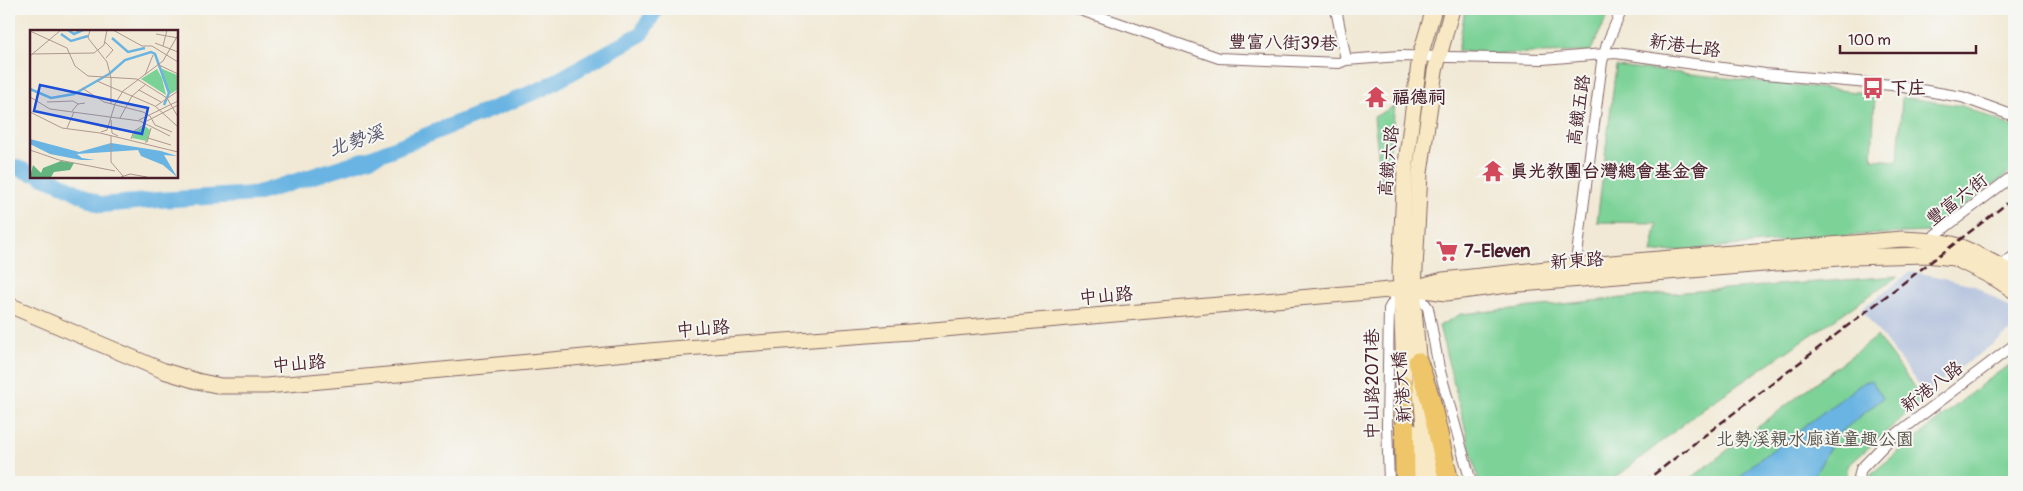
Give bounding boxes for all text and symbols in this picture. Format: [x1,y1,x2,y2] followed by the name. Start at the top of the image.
[1840,22,1977,54] scale bar
[30,30,178,178] inset map
[1648,30,1722,62] street label: 新港七路
[1228,31,1338,55] street label: 豐富八街39巷
[1848,31,1891,50] text: 100 m
[1563,73,1595,147] street label: 高鐵五路
[1860,75,1886,101] bus stop icon: 下庄
[1890,77,1926,100] place label: 下庄
[1363,84,1389,110] temple icon: 福德祠
[1392,86,1446,109] place label: 福德祠
[325,120,388,162] water label: 北勢溪
[1374,124,1404,198] street label: 高鐵六路
[1480,158,1506,184] temple icon: 真光教團台灣總會基金會
[1510,160,1708,183] place label: 真光教團台灣總會基金會
[1922,169,1992,231] street label: 豐富六街
[1434,238,1460,264] supermarket icon: 7-Eleven
[1464,240,1531,263] place label: 7-Eleven
[1549,248,1605,274] street label: 新東路
[1078,282,1134,310] street label: 中山路
[675,316,731,342] street label: 中山路
[1361,329,1384,439] street label: 中山路2071巷
[271,350,327,378] street label: 中山路
[1387,350,1417,424] street label: 新港大橋
[1896,356,1968,418] street label: 新港八路
[1716,428,1914,451] park label: 北勢溪親水廊道童趣公園

